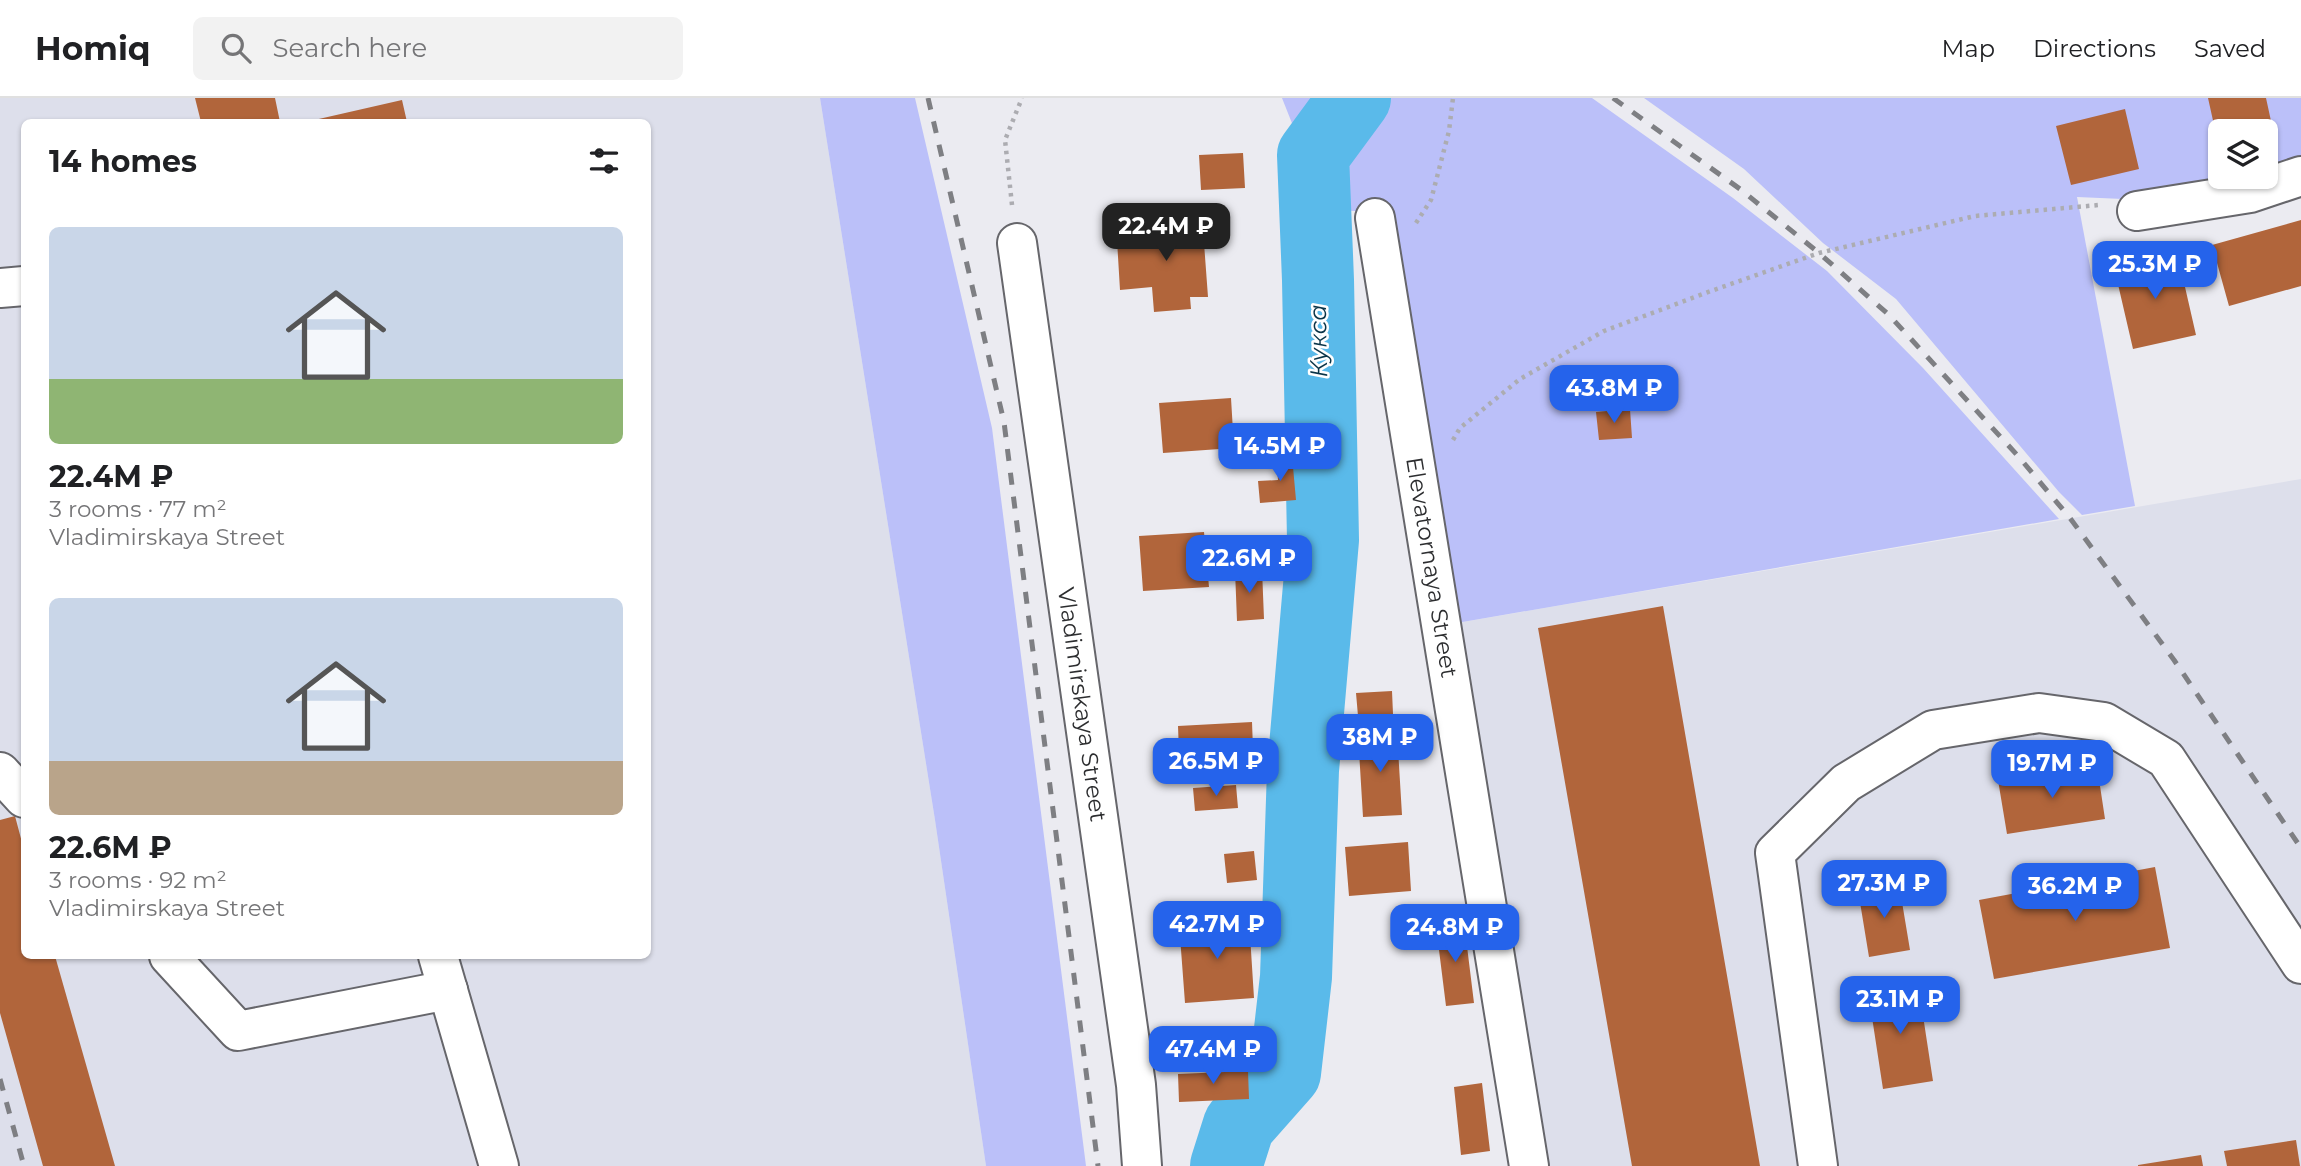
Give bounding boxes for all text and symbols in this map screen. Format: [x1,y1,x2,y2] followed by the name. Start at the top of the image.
[193,17,683,80] search box
[35,28,151,68] text: Homiq
[217,29,255,67] icon: search
[273,32,427,64] text: Search here
[1942,34,1995,63] text: Map
[2033,34,2156,63] text: Directions
[2194,34,2266,63] text: Saved
[2208,119,2278,189] map controls
[2208,119,2278,189] button: layers
[585,142,623,180] icon: filters
[49,143,197,180] text: 14 homes
[1101,204,1231,263] pin: 22.4M ₽
[1118,212,1214,240] text: 22.4M ₽
[2090,242,2220,301] pin: 25.3M ₽
[2108,250,2202,278] text: 25.3M ₽
[273,272,399,398] icon: home
[1303,304,1333,378] water label: Кукса
[1549,366,1679,425] pin: 43.8M ₽
[1565,374,1663,402] text: 43.8M ₽
[1215,424,1345,483] pin: 14.5M ₽
[1234,432,1326,460] text: 14.5M ₽
[1400,455,1463,680] street label: Elevatornaya Street
[49,458,174,495] text: 22.4M ₽
[49,495,227,523] text: 3 rooms · 77 m²
[49,523,285,551] text: Vladimirskaya Street
[1184,536,1314,595] pin: 22.6M ₽
[1202,544,1296,572] text: 22.6M ₽
[1052,586,1113,823] street label: Vladimirskaya Street
[273,643,399,769] icon: home
[1331,714,1429,774] pin: 38M ₽
[1342,723,1418,751] text: 38M ₽
[1151,738,1281,798] pin: 26.5M ₽
[1987,740,2117,800] pin: 19.7M ₽
[1169,747,1263,775] text: 26.5M ₽
[2007,749,2097,777] text: 19.7M ₽
[49,829,172,866] text: 22.6M ₽
[1819,860,1949,920] pin: 27.3M ₽
[2010,864,2140,923] pin: 36.2M ₽
[49,866,227,894] text: 3 rooms · 92 m²
[1838,869,1930,897] text: 27.3M ₽
[2028,872,2122,900] text: 36.2M ₽
[49,894,285,922] text: Vladimirskaya Street
[1152,902,1282,961] pin: 42.7M ₽
[1390,904,1520,964] pin: 24.8M ₽
[1169,910,1265,938] text: 42.7M ₽
[1406,913,1504,941] text: 24.8M ₽
[1835,976,1965,1036] pin: 23.1M ₽
[1856,985,1944,1013] text: 23.1M ₽
[1148,1026,1278,1086] pin: 47.4M ₽
[1165,1035,1261,1063] text: 47.4M ₽

